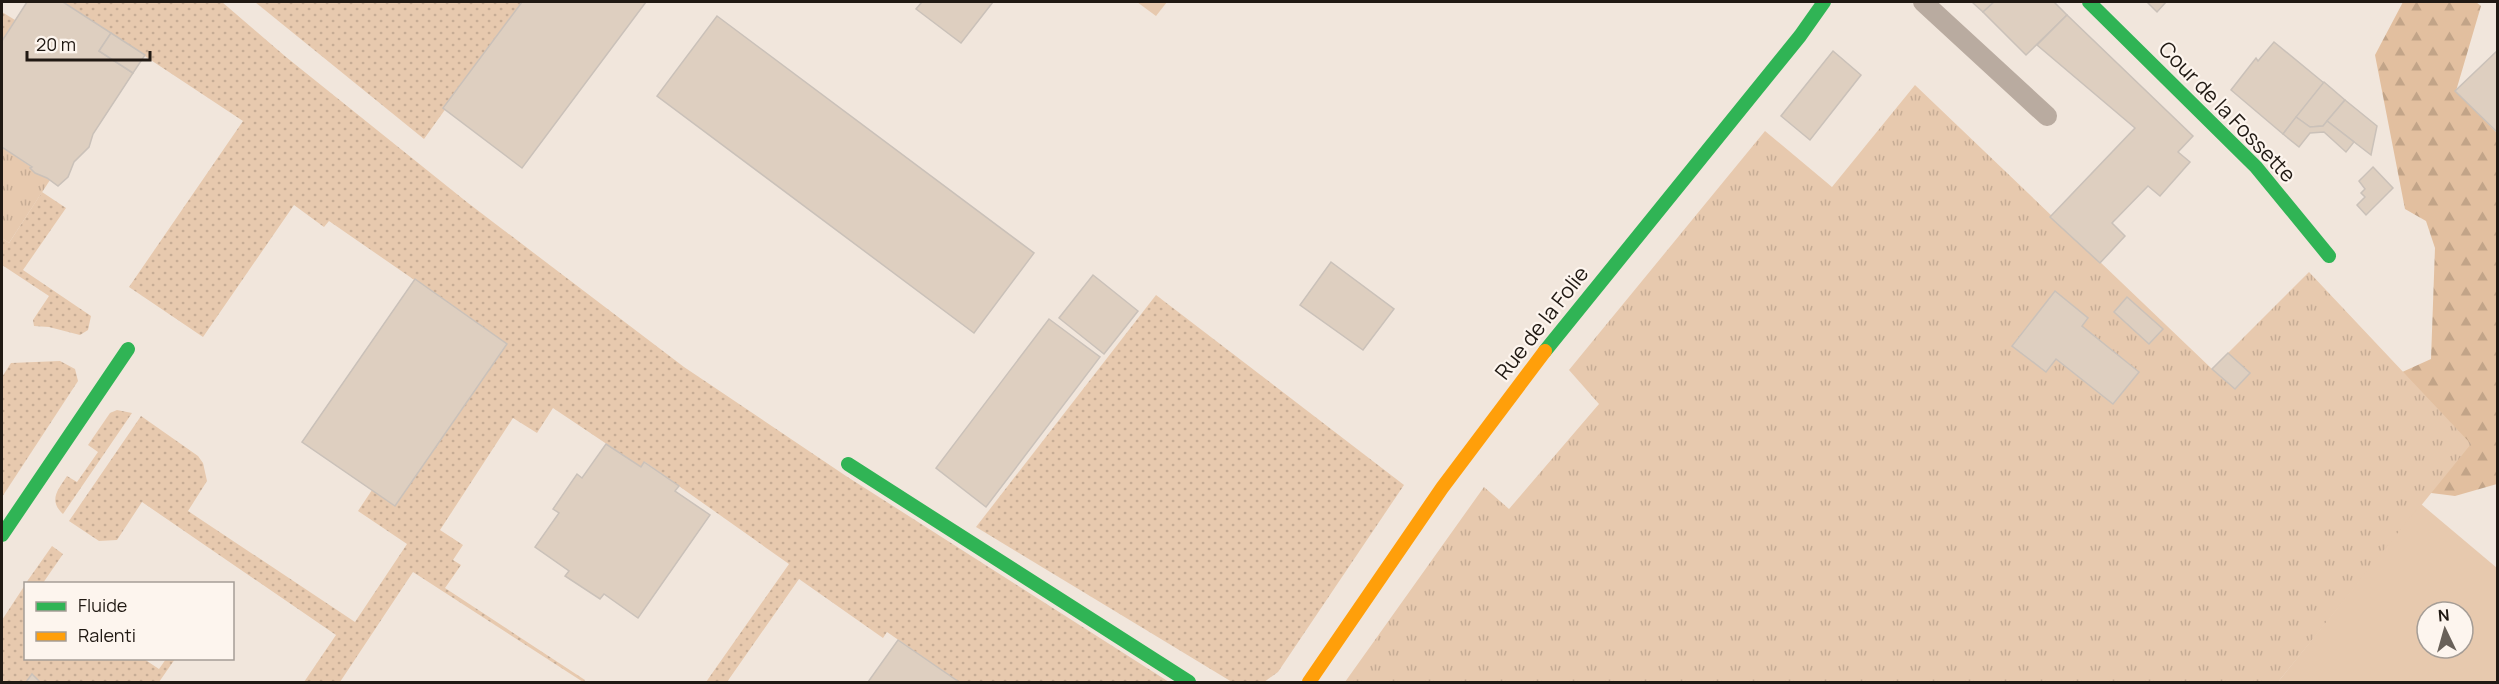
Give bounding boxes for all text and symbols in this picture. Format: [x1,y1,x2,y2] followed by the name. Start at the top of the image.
[27,24,150,62] scale bar
[36,32,76,56] text: 20 m
[2153,35,2302,188] street label: Cour de la Fossette
[1488,260,1594,385] street label: Rue de la Folie
[24,582,234,660] legend
[78,593,127,617] text: Fluide
[2415,600,2475,660] north arrow
[2437,604,2450,627] text: N
[78,623,136,647] text: Ralenti

